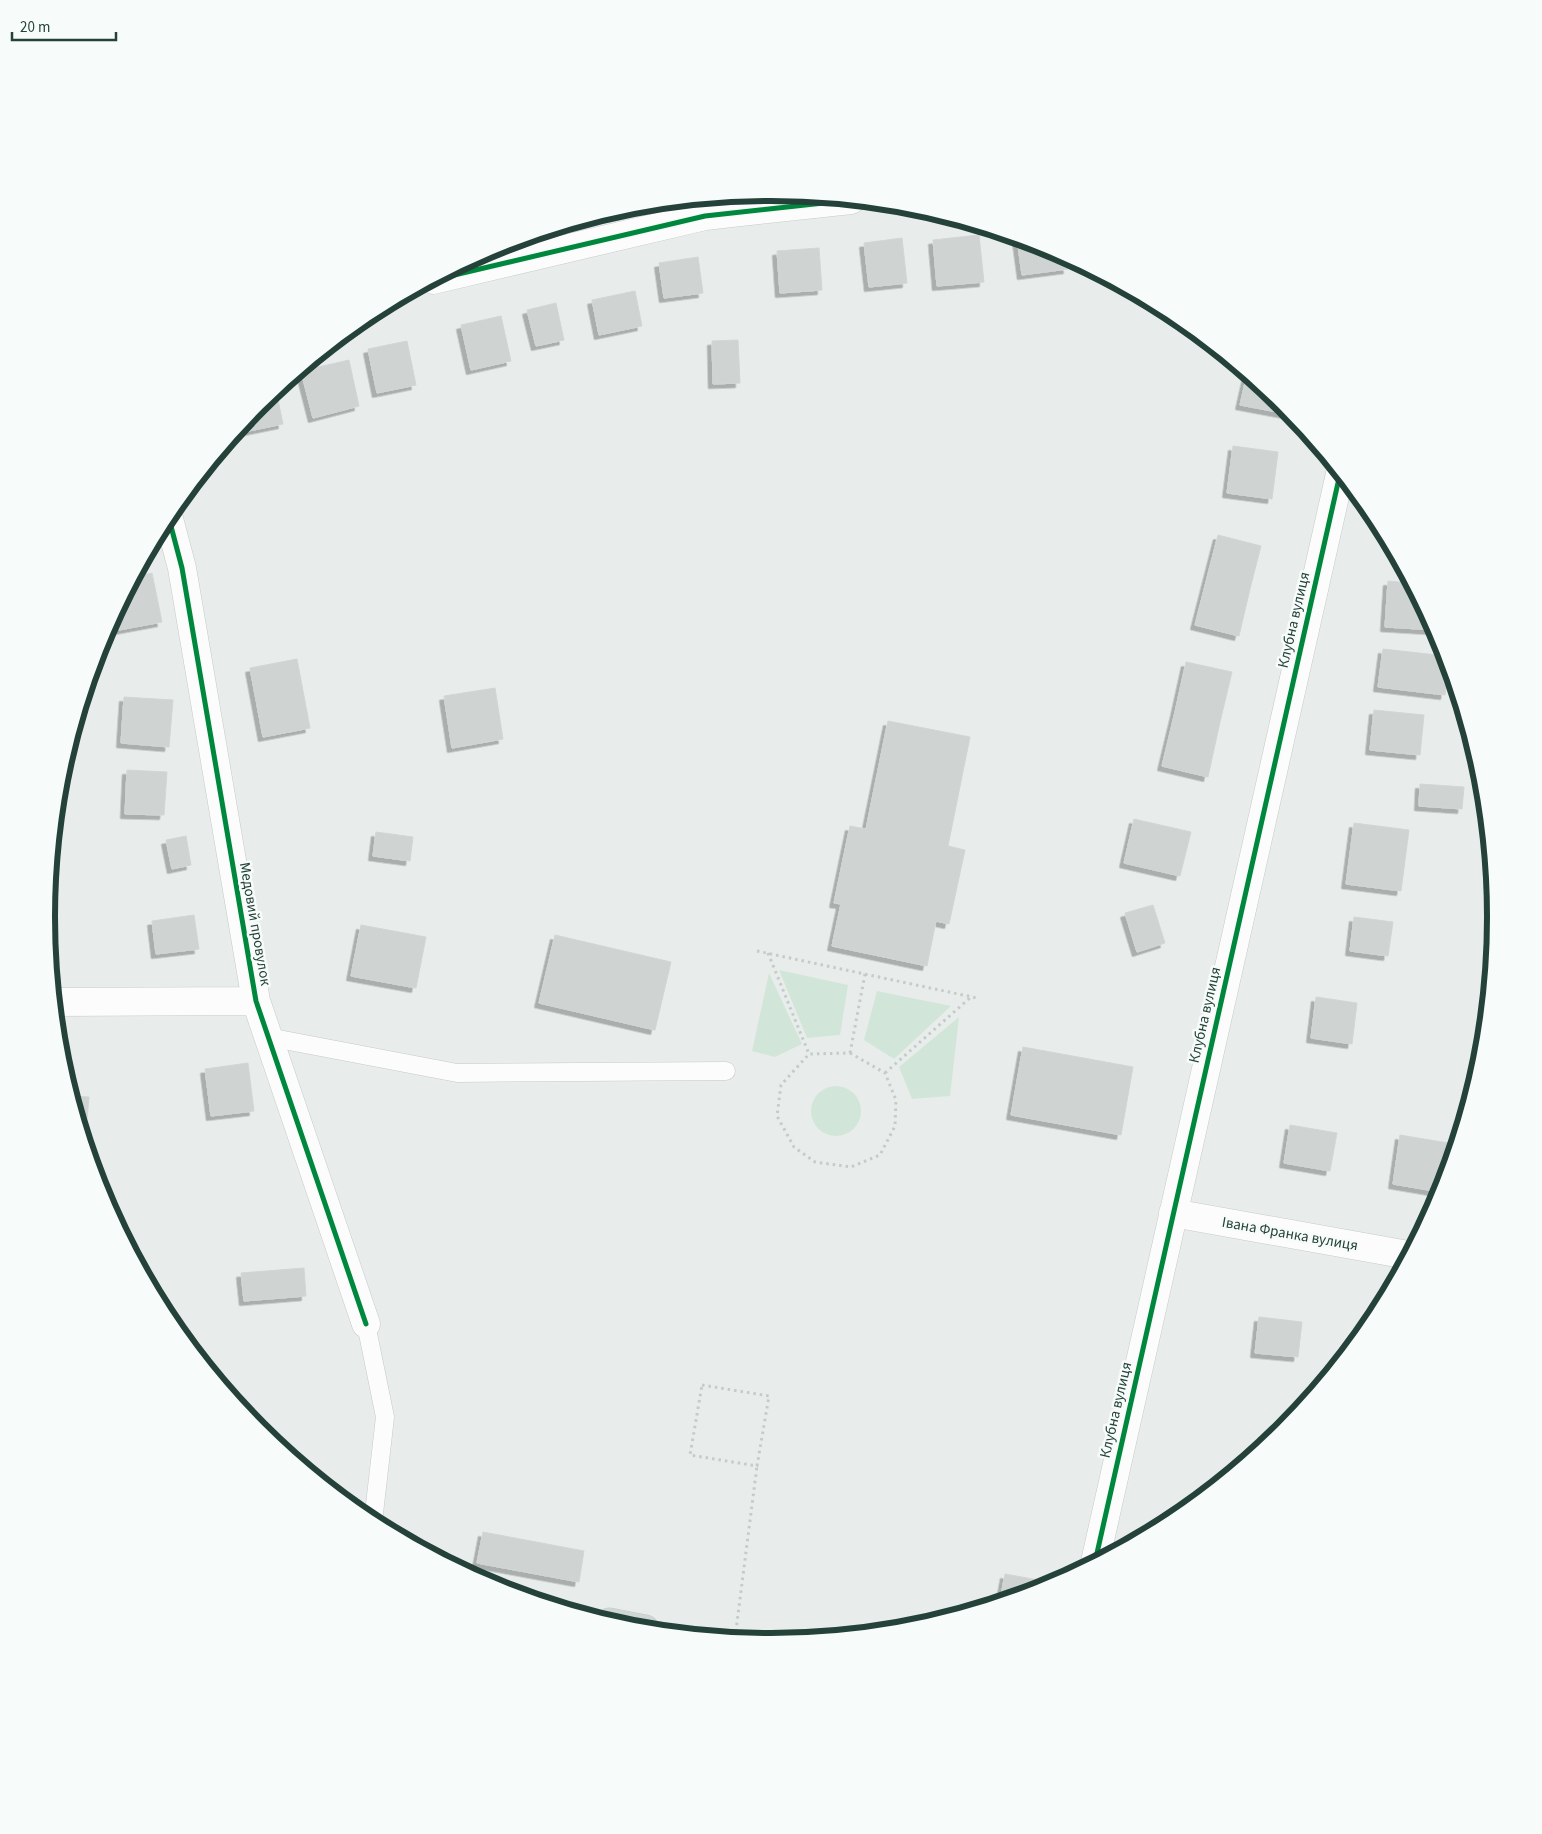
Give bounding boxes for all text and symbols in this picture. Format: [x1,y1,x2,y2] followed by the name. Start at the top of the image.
[12,10,116,42] scale bar
[20,17,50,38] text: 20 m
[1273,570,1315,670] street label: Клубна вулиця
[234,861,276,988] street label: Медовий провулок
[1184,965,1226,1065] street label: Клубна вулиця
[1220,1212,1360,1256] street label: Івана Франка вулиця
[1095,1360,1137,1460] street label: Клубна вулиця

